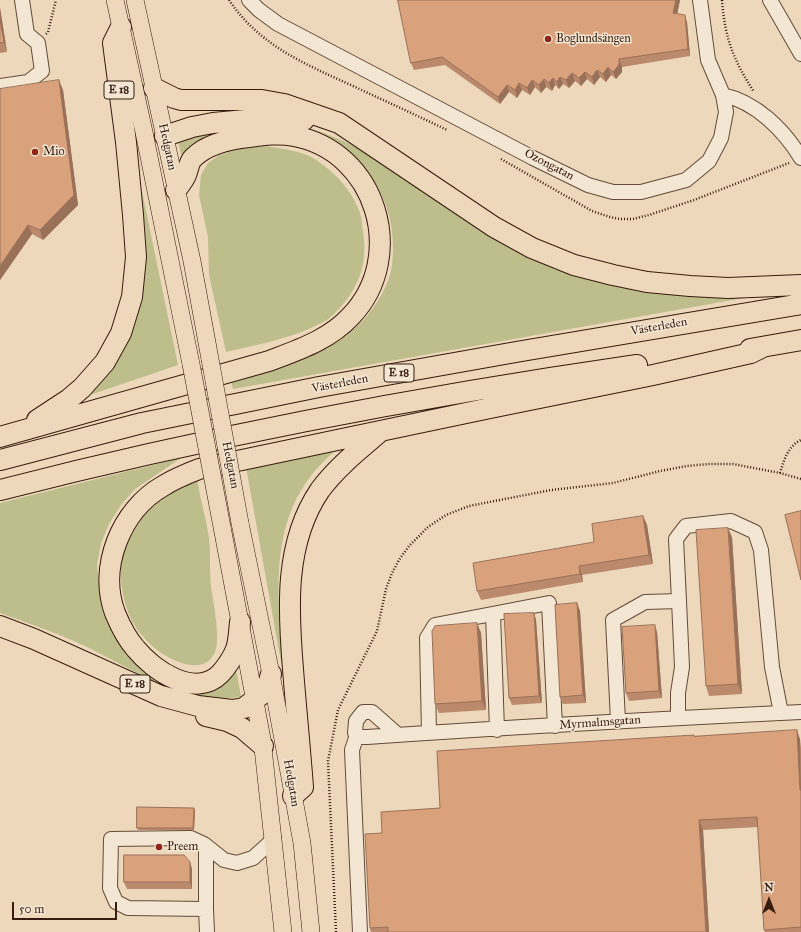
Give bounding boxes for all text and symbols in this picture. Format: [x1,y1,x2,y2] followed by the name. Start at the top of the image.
[556,32,631,46] place label: Boglundsängen
[543,34,553,44] marker: Boglundsängen
[104,81,134,99] road number: E 18
[155,122,179,172] street label: Hedgatan
[43,145,65,159] place label: Mio
[522,146,576,184] street label: Ozongatan
[30,147,40,157] marker: Mio
[630,315,688,339] street label: Västerleden
[384,364,414,382] road number: E 18
[311,371,369,397] street label: Västerleden
[218,440,242,490] street label: Hedgatan
[120,675,150,693] road number: E 18
[559,713,641,733] street label: Myrmalmsgatan
[280,758,302,808] street label: Hedgatan
[167,840,198,854] place label: Preem
[154,842,164,852] marker: Preem
[749,880,789,920] north arrow
[764,881,774,894] text: N
[14,894,119,920] scale bar
[19,902,44,916] text: 50 m

